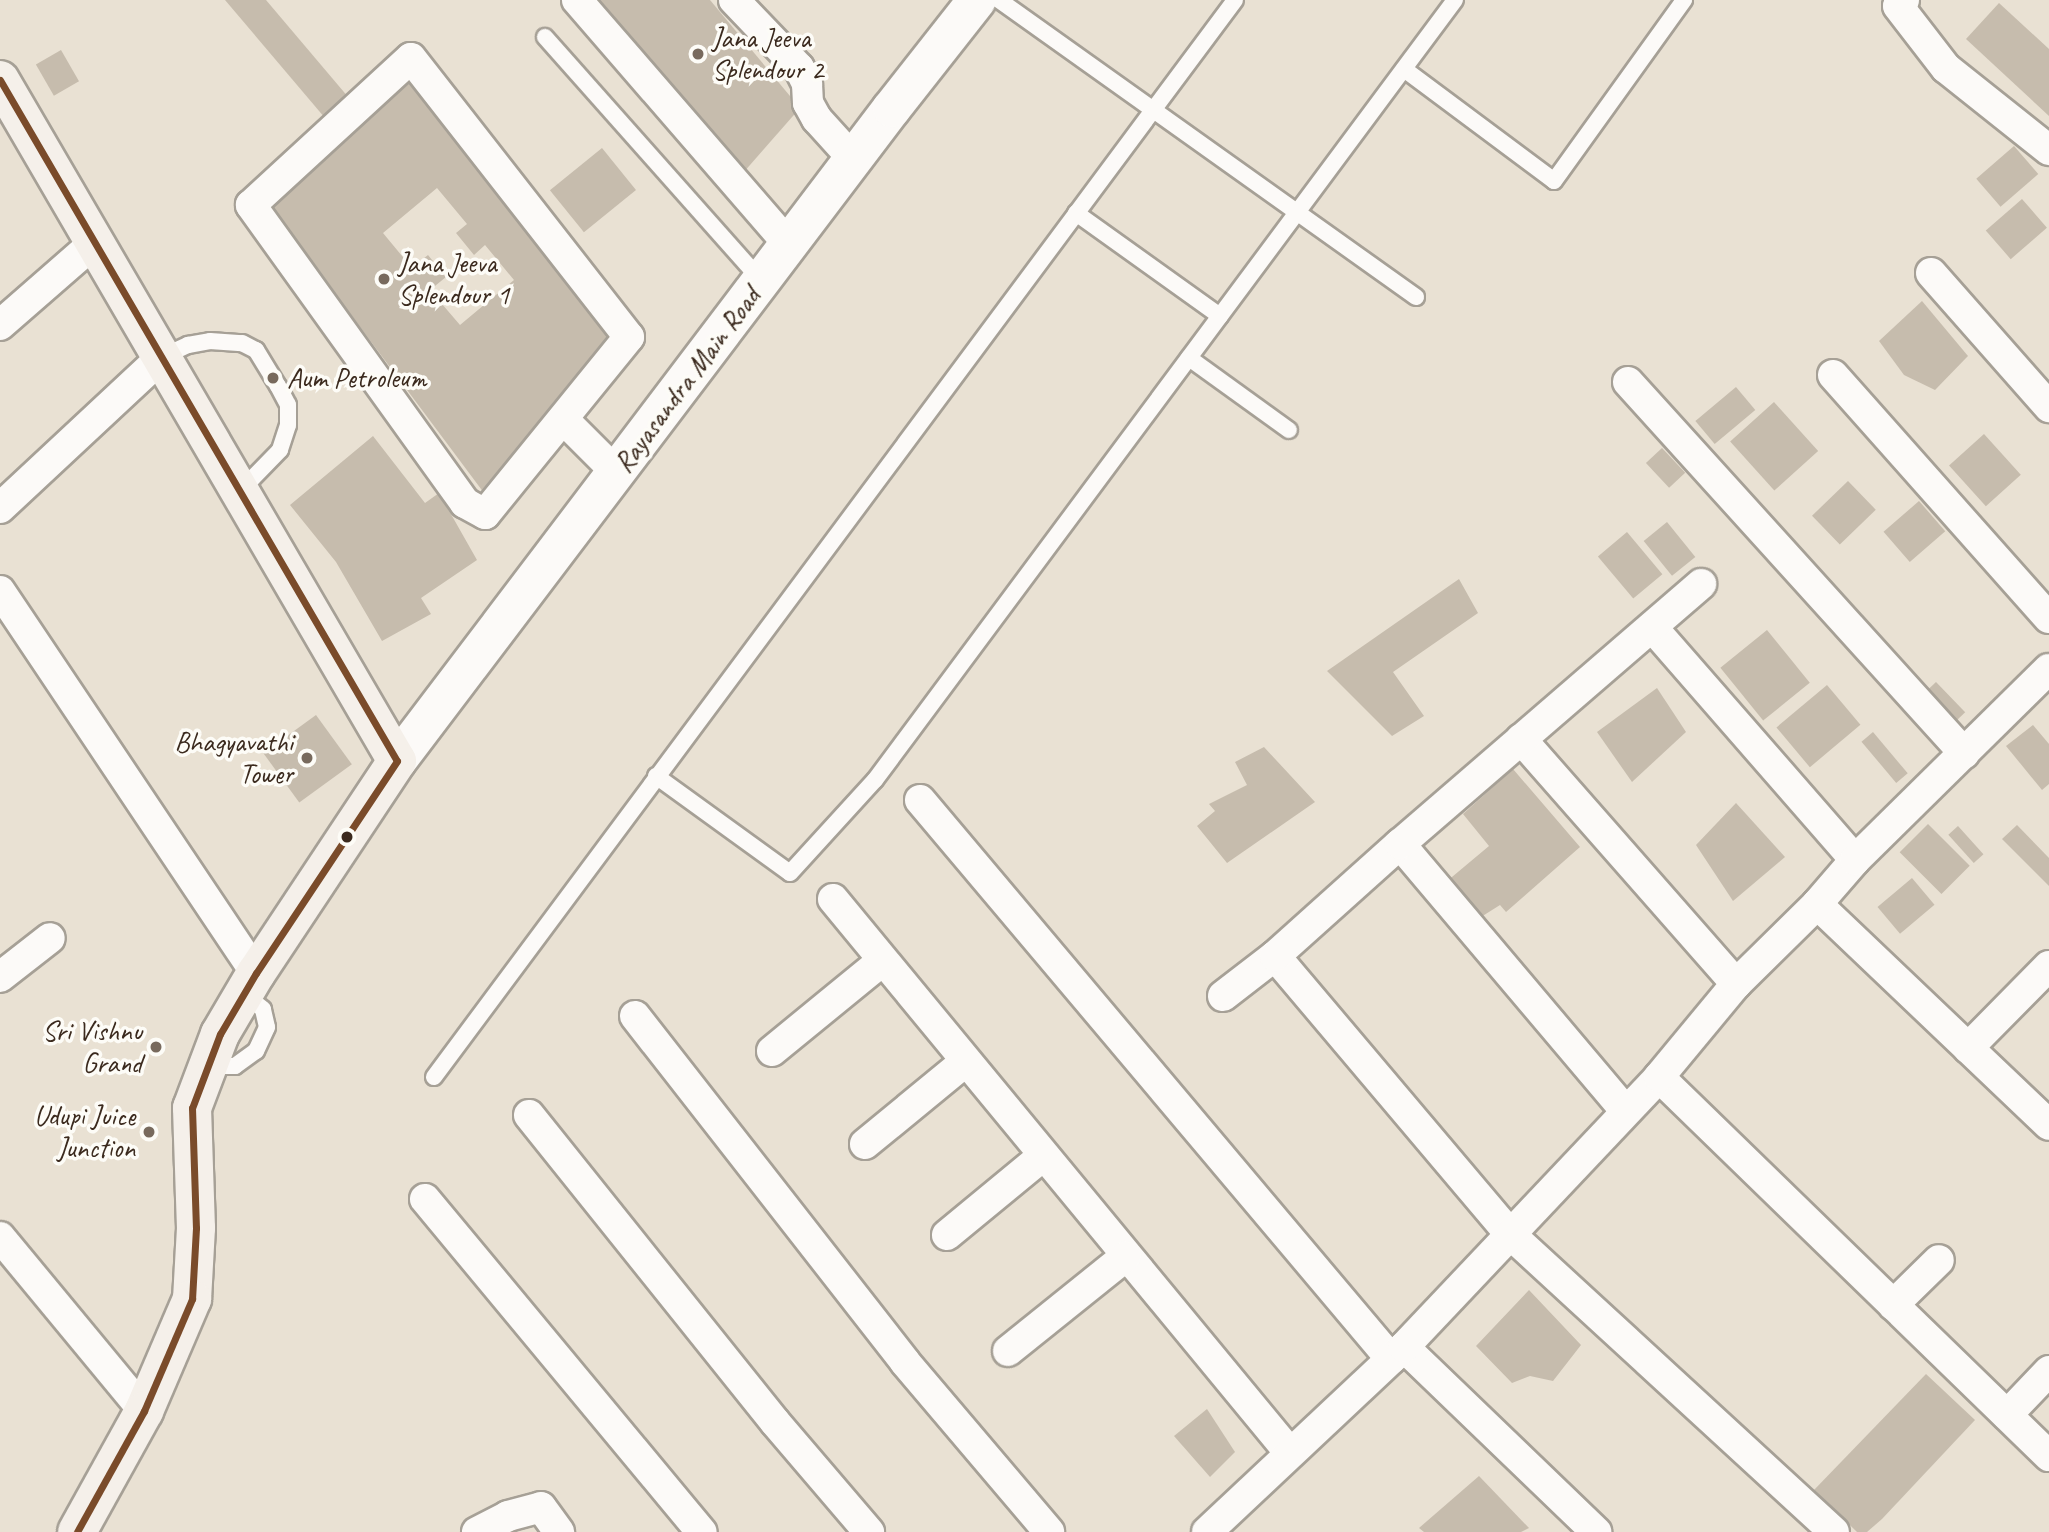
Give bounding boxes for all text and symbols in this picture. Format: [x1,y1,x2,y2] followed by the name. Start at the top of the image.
[712,21,823,87] place label: Jana Jeeva Splendour 2
[690,46,706,62] marker: Jana Jeeva Splendour 2
[398,246,509,312] place label: Jana Jeeva Splendour 1
[376,271,392,287] marker: Jana Jeeva Splendour 1
[606,280,768,480] street label: Rayasandra Main Road
[287,361,424,395] place label: Aum Petroleum
[265,370,281,386] marker: Aum Petroleum
[175,725,293,791] place label: Bhagyavathi Tower
[299,750,315,766] marker: Bhagyavathi Tower
[340,830,354,844] unlabelled marker
[42,1014,142,1080] place label: Sri Vishnu Grand
[148,1039,164,1055] marker: Sri Vishnu Grand
[35,1099,135,1165] place label: Udupi Juice Junction
[141,1124,157,1140] marker: Udupi Juice Junction

